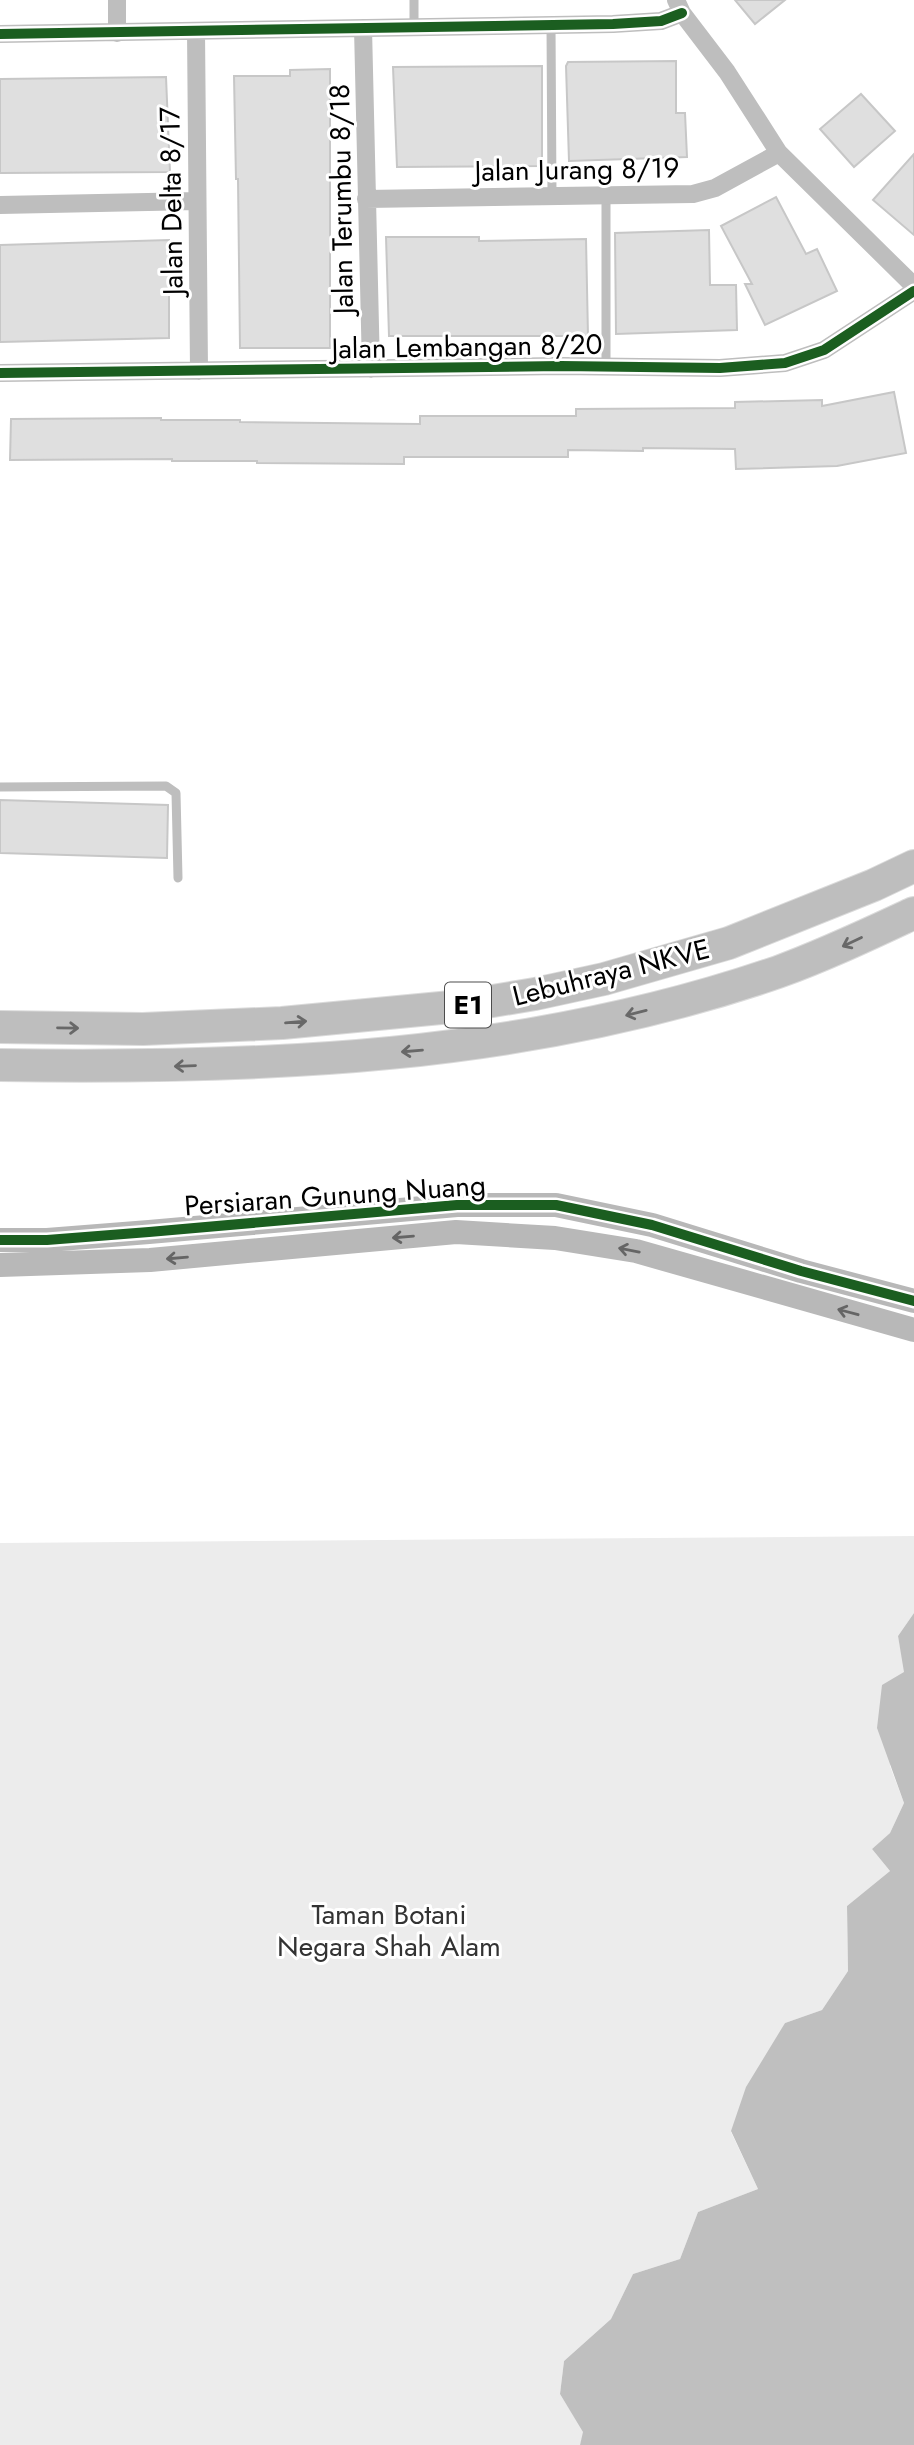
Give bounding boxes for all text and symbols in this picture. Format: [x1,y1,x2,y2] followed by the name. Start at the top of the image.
[319,84,364,318] street label: Jalan Terumbu 8/18
[149,106,194,299] street label: Jalan Delta 8/17
[470,147,680,192] street label: Jalan Jurang 8/19
[327,324,603,369] street label: Jalan Lembangan 8/20
[508,928,714,1017] street label: Lebuhraya NKVE
[842,936,863,950] one-way arrow
[445,982,491,1028] road number: E1
[625,1007,648,1020] one-way arrow
[284,1015,306,1028] one-way arrow
[56,1021,79,1035] one-way arrow
[401,1045,424,1058] one-way arrow
[174,1059,197,1072] one-way arrow
[183,1165,487,1226] street label: Persiaran Gunung Nuang
[392,1231,415,1244] one-way arrow
[618,1243,641,1256] one-way arrow
[166,1251,188,1264] one-way arrow
[837,1304,859,1317] one-way arrow
[277,1894,501,1967] park label: Taman Botani Negara Shah Alam

